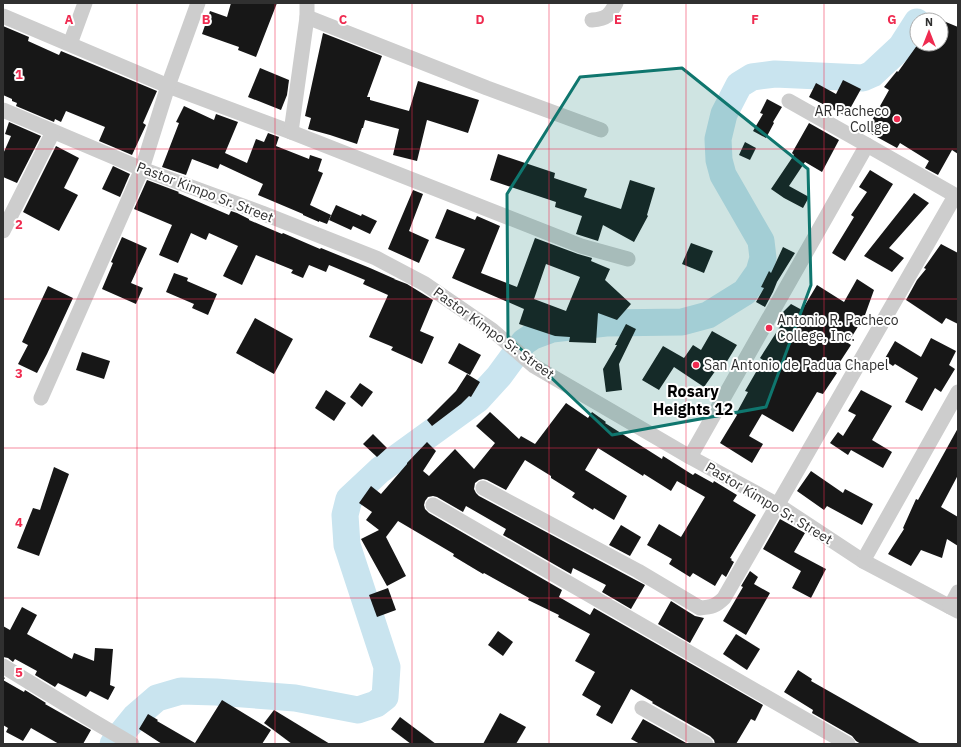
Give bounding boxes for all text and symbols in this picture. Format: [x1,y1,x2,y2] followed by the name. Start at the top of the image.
[65,11,74,28] text: A
[202,11,211,28] text: B
[339,11,348,28] text: C
[475,11,485,28] text: D
[614,11,622,28] text: E
[751,11,759,28] text: F
[887,11,897,28] text: G
[909,12,949,52] north arrow
[925,15,933,29] text: N
[15,66,23,83] text: 1
[814,102,889,136] place label: AR Pacheco Collge
[892,114,902,124] marker: AR Pacheco Collge
[134,158,276,226] street label: Pastor Kimpo Sr. Street
[15,216,23,233] text: 2
[430,283,558,383] street label: Pastor Kimpo Sr. Street
[777,311,899,345] place label: Antonio R. Pacheco College, Inc.
[764,323,774,333] marker: Antonio R. Pacheco College, Inc.
[704,356,889,374] place label: San Antonio de Padua Chapel
[691,360,701,370] marker: San Antonio de Padua Chapel
[15,365,23,382] text: 3
[653,381,733,419] district label: Rosary Heights 12
[702,458,836,548] street label: Pastor Kimpo Sr. Street
[15,514,23,531] text: 4
[15,664,23,681] text: 5

